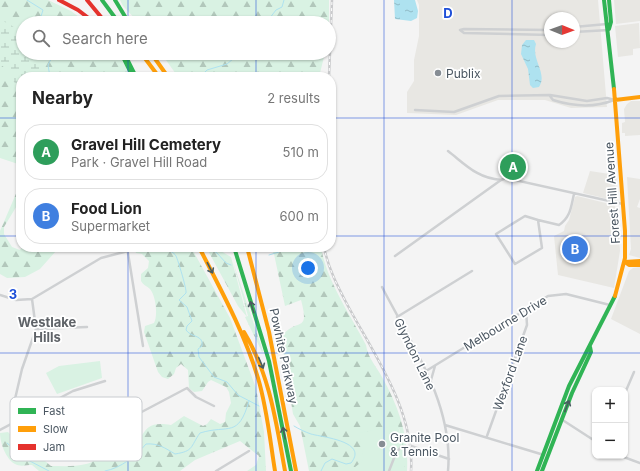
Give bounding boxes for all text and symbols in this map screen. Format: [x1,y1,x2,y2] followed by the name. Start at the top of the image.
[443,5,453,21] text: D
[544,12,580,48] north arrow
[16,16,336,60] search box
[30,27,52,49] icon: search
[62,29,148,48] text: Search here
[446,66,481,81] place label: Publix
[433,68,443,78] marker: Publix
[32,88,93,108] text: Nearby
[267,90,320,106] text: 2 results
[71,135,221,154] text: Gravel Hill Cemetery
[601,142,623,244] street label: Forest Hill Avenue
[41,144,51,160] text: A
[283,144,319,160] text: 510 m
[500,152,526,182] pin: A
[71,154,207,170] text: Park · Gravel Hill Road
[71,199,142,218] text: Food Lion
[42,208,50,224] text: B
[279,208,319,224] text: 600 m
[71,218,150,234] text: Supermarket
[562,234,588,264] pin: B
[298,258,318,278] your location
[207,261,214,273] one-way arrow
[9,286,17,302] text: 3
[461,292,549,354] street label: Melbourne Drive
[247,301,255,313] one-way arrow
[267,307,302,405] street label: Powhite Parkway
[18,314,77,345] district label: Westlake Hills
[391,315,439,393] street label: Glyndon Lane
[489,333,531,413] street label: Wexford Lane
[258,356,265,368] one-way arrow
[592,387,628,459] map controls
[592,387,628,423] button: +
[10,397,142,461] legend
[563,401,571,413] one-way arrow
[43,404,65,418] text: Fast
[43,422,68,436] text: Slow
[592,423,628,459] button: −
[279,427,287,440] one-way arrow
[390,430,459,459] place label: Granite Pool & Tennis
[377,439,387,449] marker: Granite Pool & Tennis
[43,440,65,454] text: Jam

